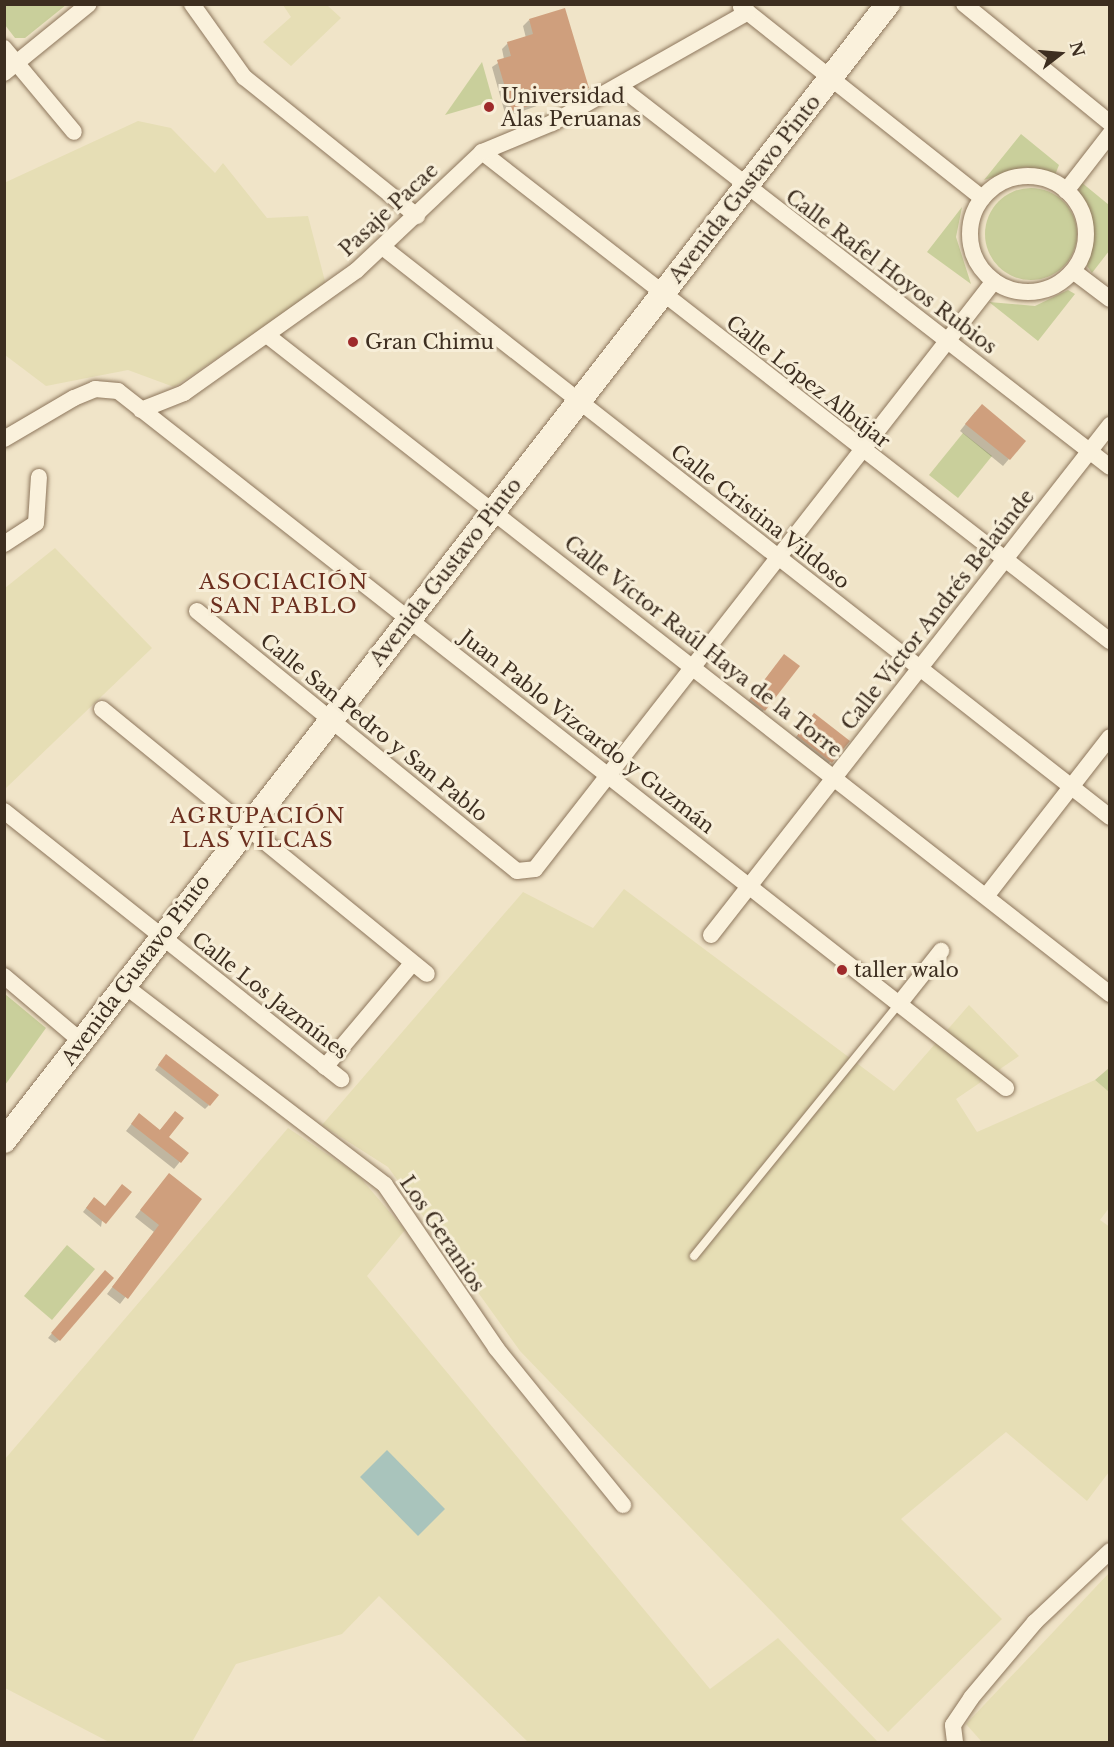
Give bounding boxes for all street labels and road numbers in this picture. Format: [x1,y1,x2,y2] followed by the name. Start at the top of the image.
[664,90,826,288] street label: Avenida Gustavo Pinto
[335,158,443,262] street label: Pasaje Pacae
[781,185,1001,359] street label: Calle Rafel Hoyos Rubios
[721,310,895,454] street label: Calle López Albújar
[665,439,855,595] street label: Calle Cristina Vildoso
[365,473,527,671] street label: Avenida Gustavo Pinto
[836,484,1040,736] street label: Calle Víctor Andrés Belaúnde
[558,530,848,764] street label: Calle Víctor Raúl Haya de la Torre
[454,625,720,839] street label: Juan Pablo Vizcardo y Guzmán
[255,629,493,827] street label: Calle San Pedro y San Pablo
[57,870,215,1070] street label: Avenida Gustavo Pinto
[187,928,353,1064] street label: Calle Los Jazmínes
[394,1171,490,1297] street label: Los Geranios

